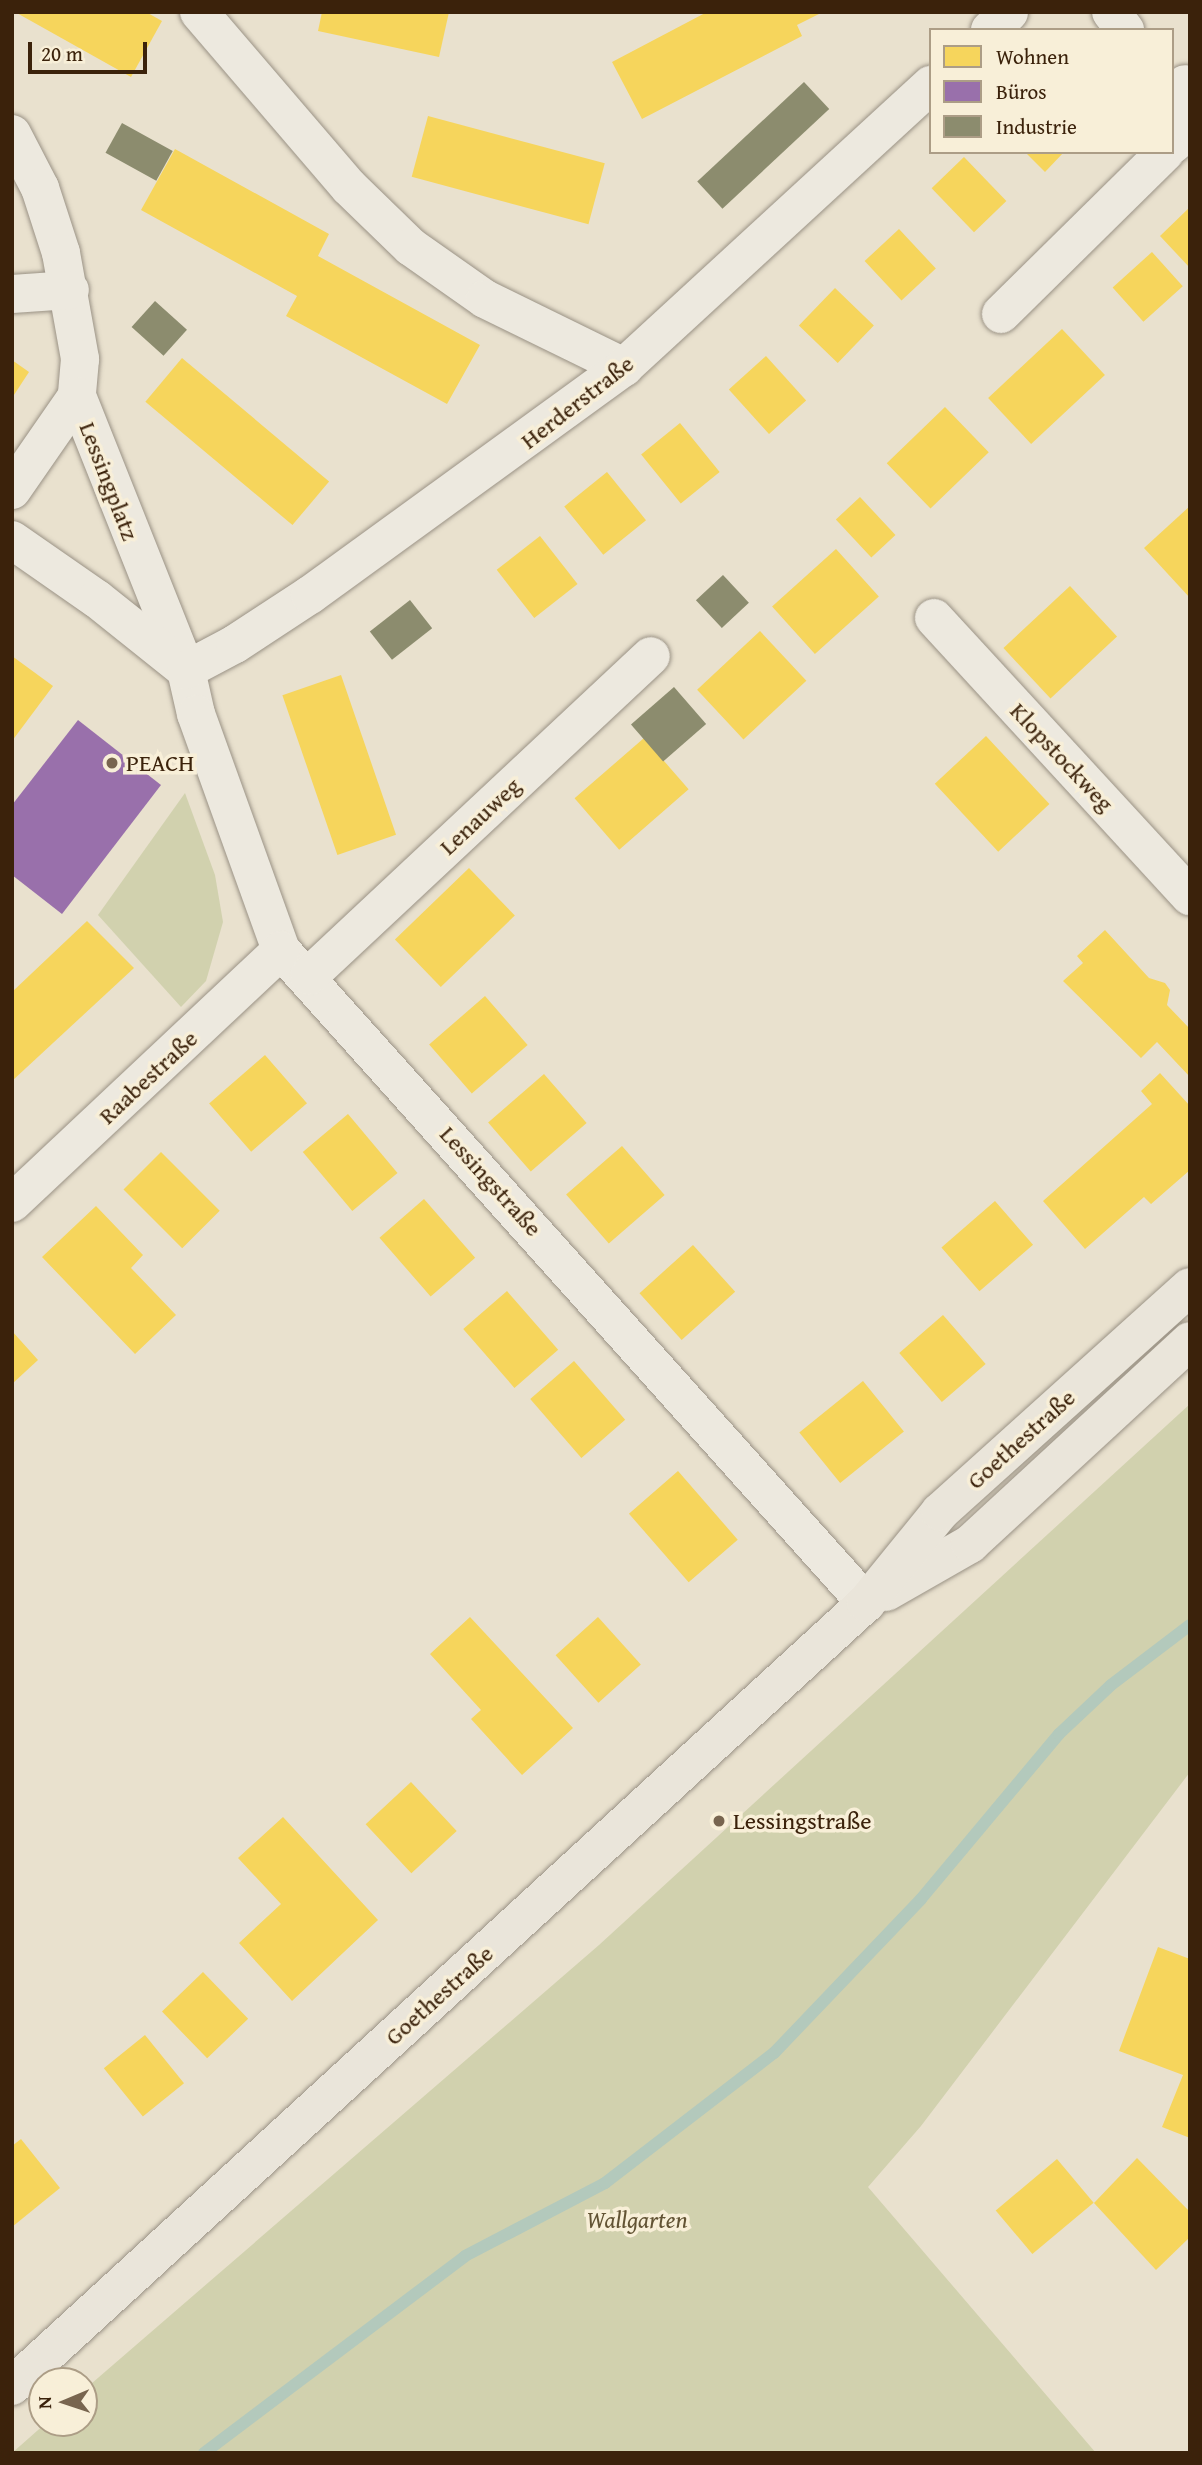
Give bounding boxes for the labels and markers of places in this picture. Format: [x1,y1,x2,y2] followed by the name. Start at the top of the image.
[126,749,194,777] place label: PEACH
[104,755,120,771] marker: PEACH
[733,1807,872,1835] place label: Lessingstraße
[711,1813,727,1829] marker: Lessingstraße

